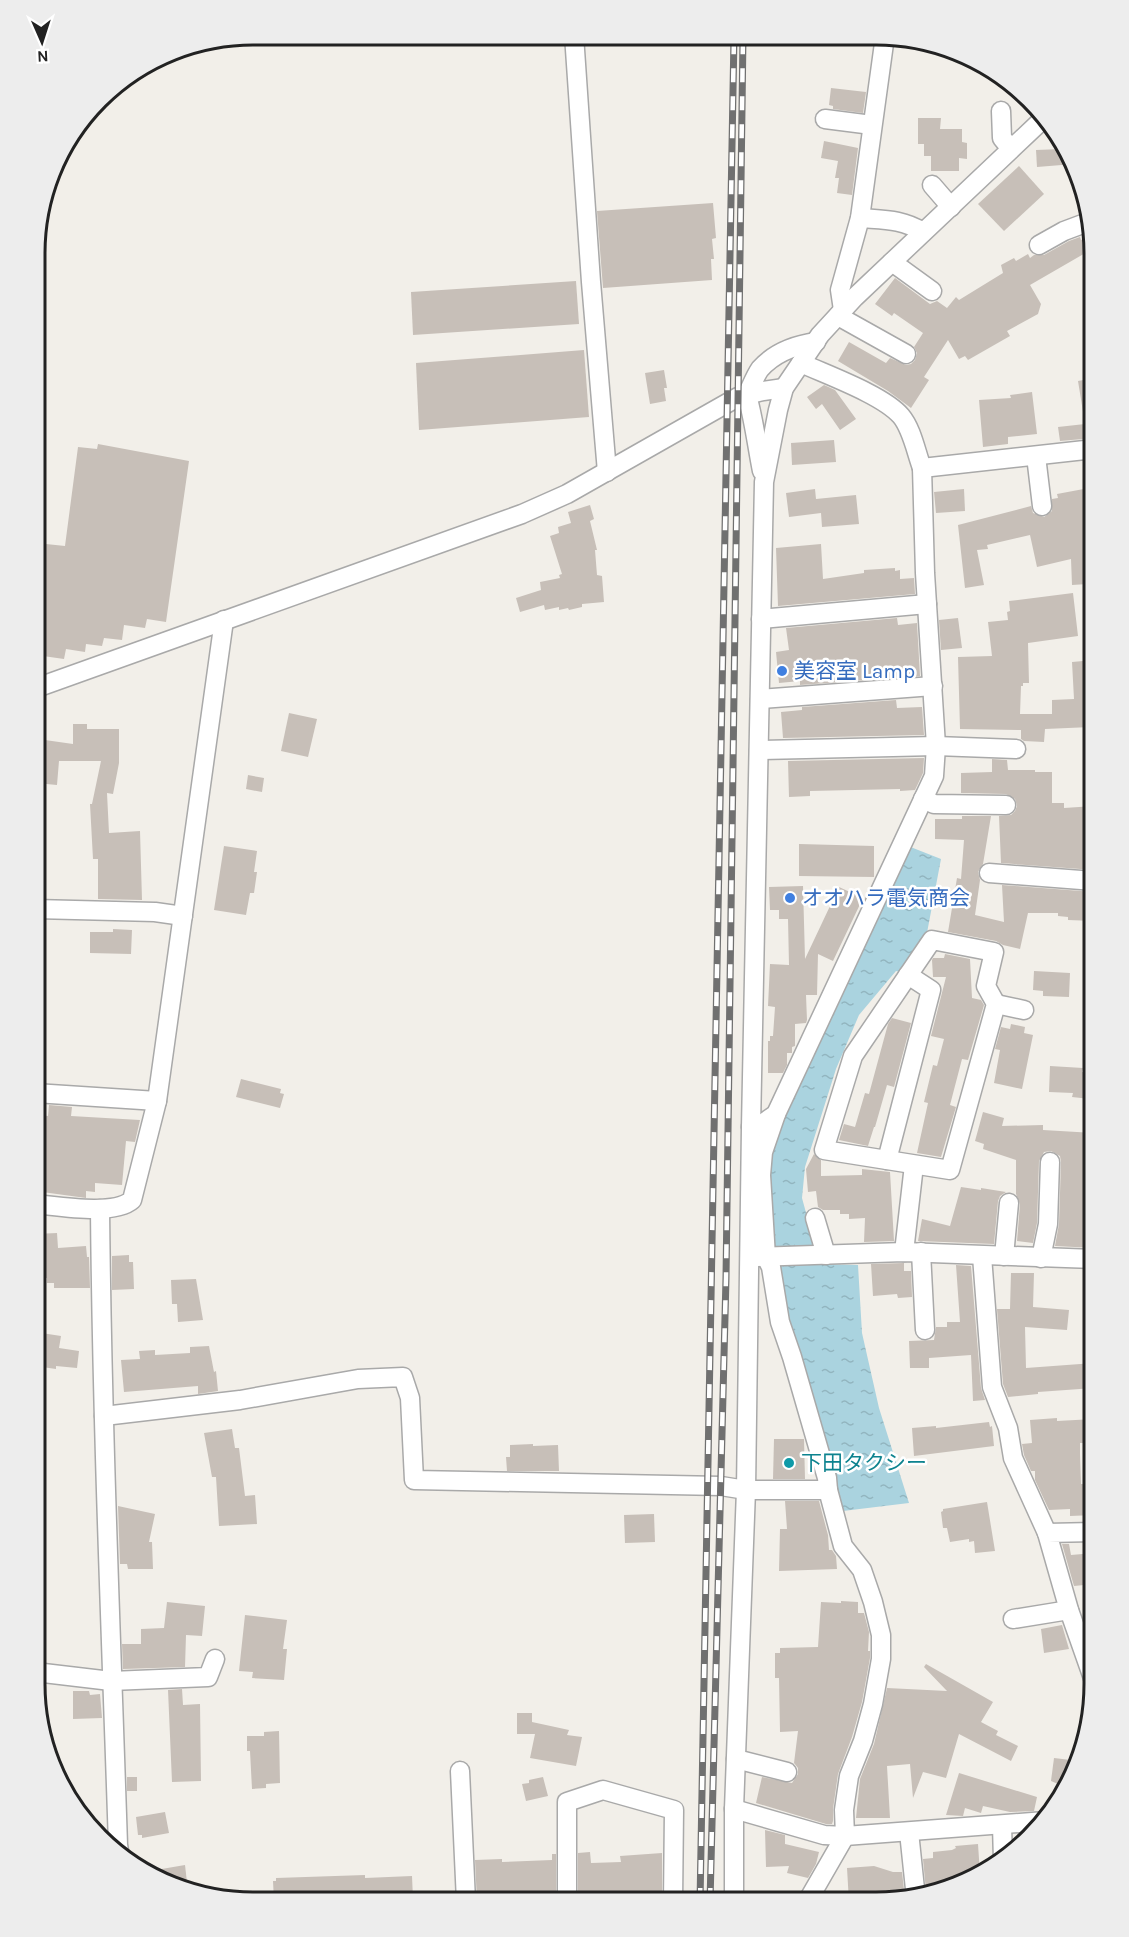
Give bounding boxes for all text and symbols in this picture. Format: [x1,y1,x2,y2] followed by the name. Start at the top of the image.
[12,12,72,72] north arrow
[37,47,49,66] text: N
[794,659,915,683] place label: 美容室 Lamp
[775,664,789,678] marker: 美容室 Lamp
[802,886,970,910] place label: オオハラ電気商会
[783,891,797,905] marker: オオハラ電気商会
[801,1451,927,1475] place label: 下田タクシー
[782,1456,796,1470] marker: 下田タクシー

